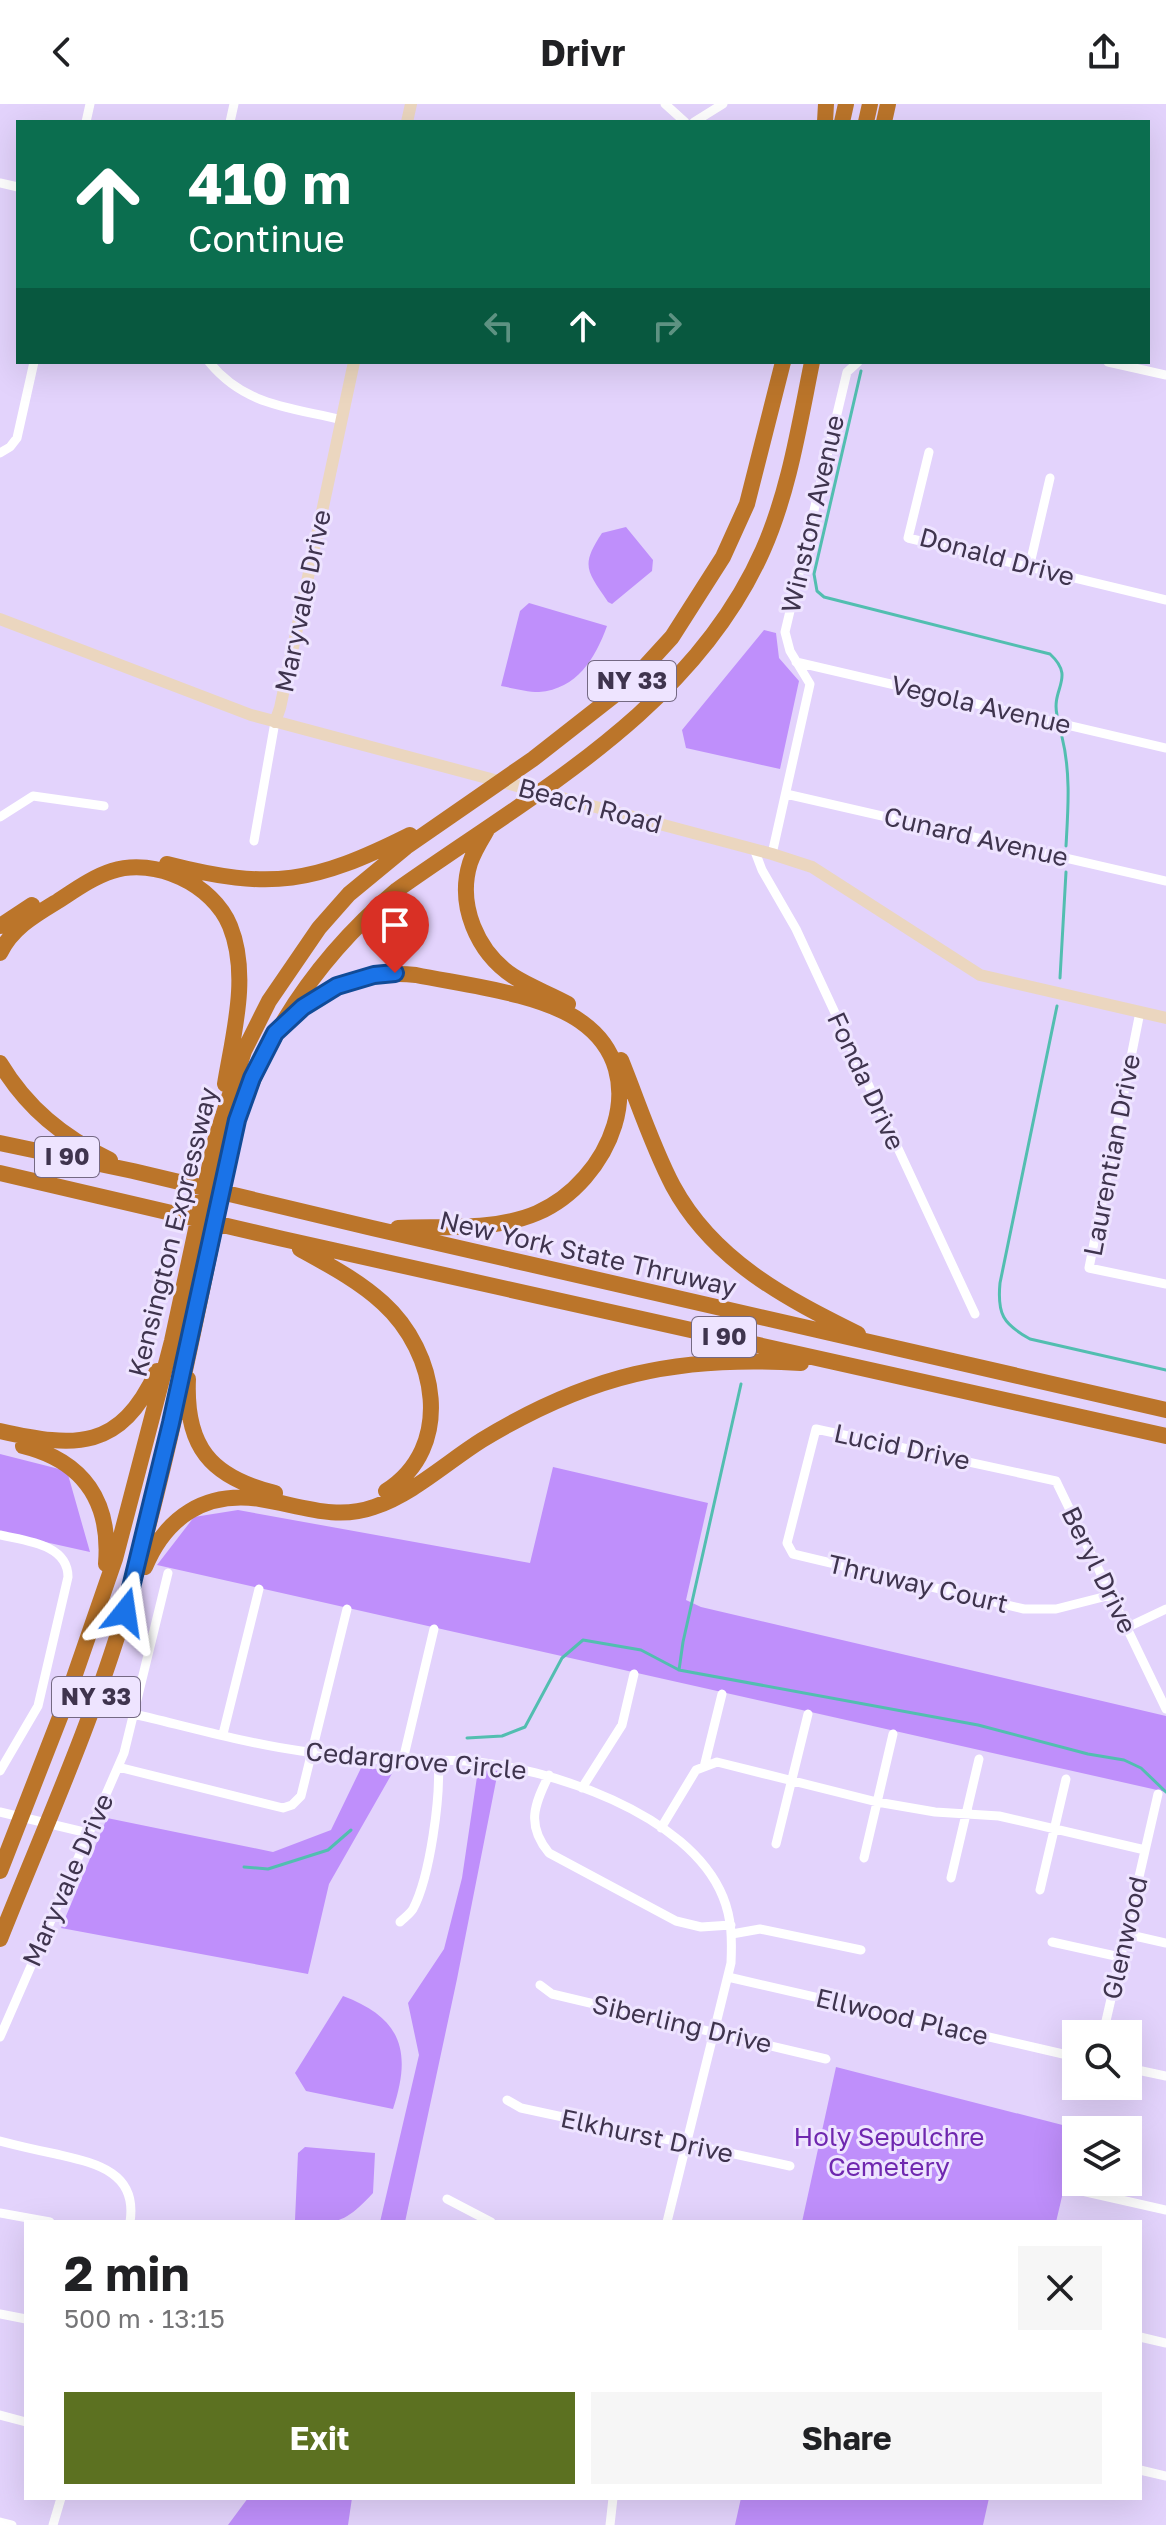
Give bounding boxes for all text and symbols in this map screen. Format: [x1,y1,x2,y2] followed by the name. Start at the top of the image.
[40,30,84,74] icon: back
[1082,30,1126,74] icon: share
[540,31,626,74] text: Drivr
[188,149,351,216] text: 410 m
[56,152,160,256] icon: ahead
[188,217,345,260] text: Continue
[477,304,521,348] icon: left
[561,304,605,348] icon: ahead
[645,304,689,348] icon: right
[775,412,850,616] street label: Winston Avenue
[268,507,337,695] street label: Maryvale Drive
[916,521,1078,592] street label: Donald Drive
[588,661,676,701] road number: NY 33
[888,669,1074,740] street label: Vegola Avenue
[515,771,665,840] street label: Beach Road
[881,800,1071,873] street label: Cunard Avenue
[361,891,429,973] pin
[373,903,417,947] icon: arrive
[821,1007,912,1155] street label: Fonda Drive
[1077,1051,1146,1259] street label: Laurentian Drive
[121,1083,224,1380] street label: Kensington Expressway
[35,1137,99,1177] road number: I 90
[437,1204,740,1303] street label: New York State Thruway
[692,1317,756,1357] road number: I 90
[831,1417,973,1476] street label: Lucid Drive
[1055,1501,1143,1638] street label: Beryl Drive
[825,1548,1011,1619] street label: Thruway Court
[83,1570,167,1654] position arrow
[52,1677,140,1717] road number: NY 33
[304,1735,528,1786] street label: Cedargrove Circle
[16,1789,120,1971] street label: Maryvale Drive
[1095,1873,1154,2002] street label: Glenwood
[813,1982,991,2051] street label: Ellwood Place
[589,1988,775,2059] street label: Siberling Drive
[1062,2020,1142,2196] map controls
[1062,2020,1142,2100] button: search
[558,2102,736,2169] street label: Elkhurst Drive
[1062,2116,1142,2196] button: layers
[794,2121,984,2182] park label: Holy Sepulchre Cemetery
[64,2244,189,2302] text: 2 min
[1018,2246,1102,2330] button: close
[64,2303,225,2334] text: 500 m · 13:15
[64,2392,575,2484] button: Exit
[591,2392,1102,2484] button: Share

